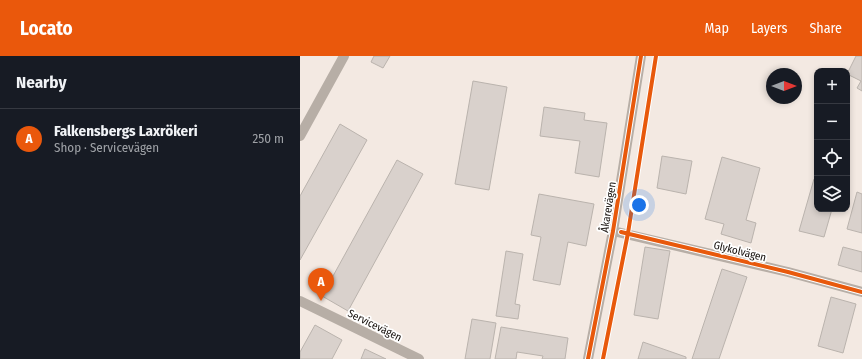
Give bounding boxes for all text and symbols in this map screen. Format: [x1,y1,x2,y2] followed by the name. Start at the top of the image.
[20,17,73,40] text: Locato
[705,20,729,37] text: Map
[751,20,787,37] text: Layers
[809,20,842,37] text: Share
[766,68,802,104] north arrow
[814,68,850,212] map controls
[814,68,850,104] button: +
[16,72,67,93] text: Nearby
[814,104,850,140] button: −
[54,122,198,140] text: Falkensbergs Laxrökeri
[25,131,33,146] text: A
[252,131,284,146] text: 250 m
[54,140,159,155] text: Shop · Servicevägen
[814,140,850,176] button: locate
[814,176,850,212] button: layers
[597,181,619,233] street label: Åkarevägen
[629,195,649,215] your location
[712,239,768,264] street label: Glykolvägen
[308,268,334,301] pin: A
[346,307,404,344] street label: Servicevägen

